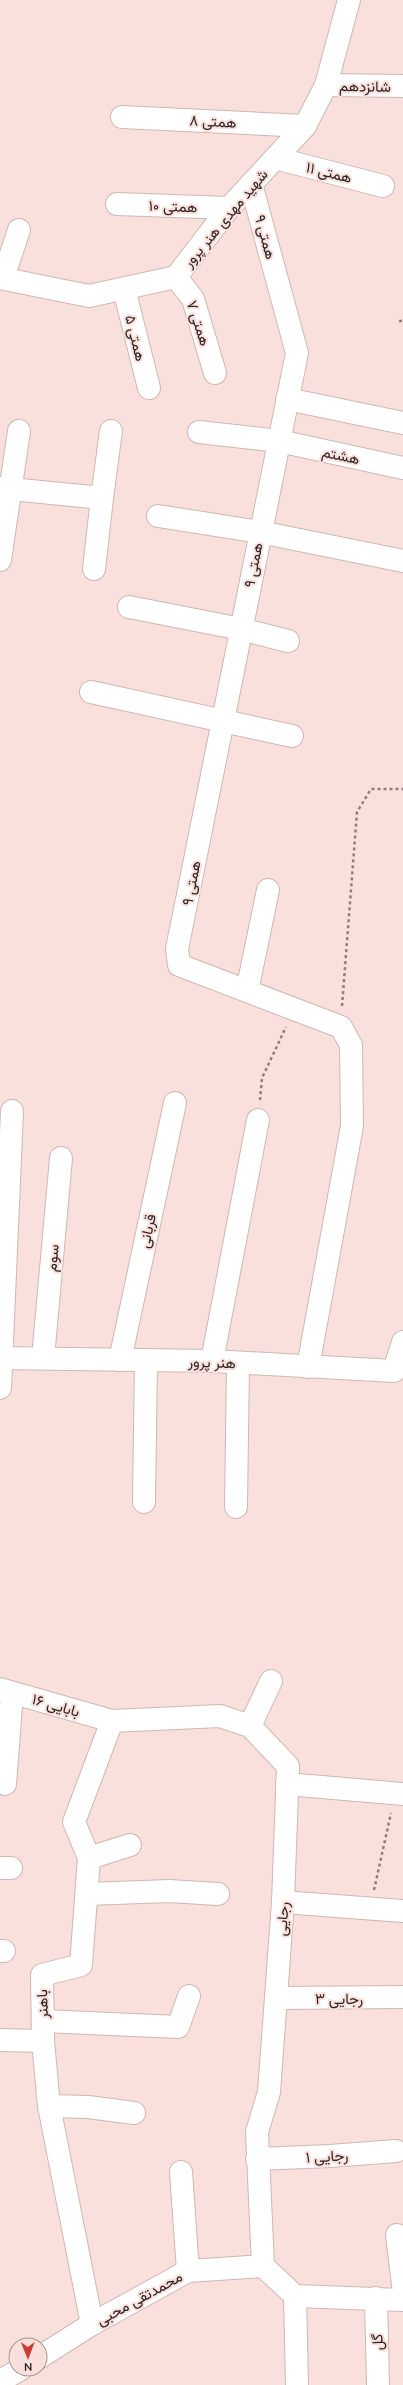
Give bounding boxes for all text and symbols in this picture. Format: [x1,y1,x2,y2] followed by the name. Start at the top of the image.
[339,76,391,97] street label: شانزدهم
[189,110,237,133] street label: همتی ۸
[304,157,354,188] street label: همتی ۱۱
[178,165,272,272] street label: شهید مهدی هنر پرور
[148,196,198,217] street label: همتی ۱۰
[250,213,281,262] street label: همتی ۹
[182,298,215,349] street label: همتی ۷
[120,313,151,363] street label: همتی ۵
[320,442,362,469] street label: هشتم
[239,541,268,589] street label: همتی ۹
[177,859,206,907] street label: همتی ۹
[134,1212,161,1250] street label: قربانی
[41,1243,64,1273] street label: سوم
[187,1352,236,1373] street label: هنر پرور
[30,1689,82,1722] street label: بابایی ۱۶
[271,1901,294,1937] street label: رجایی
[32,1989,52,2020] street label: باهنر
[315,1989,363,2009] street label: رجایی ۳
[305,2145,349,2168] street label: رجایی ۱
[93,2267,186,2330] street label: محمدتقی محبی
[367,2333,387,2351] street label: گل
[8,2337,48,2377] north arrow
[24,2360,32,2374] text: N

